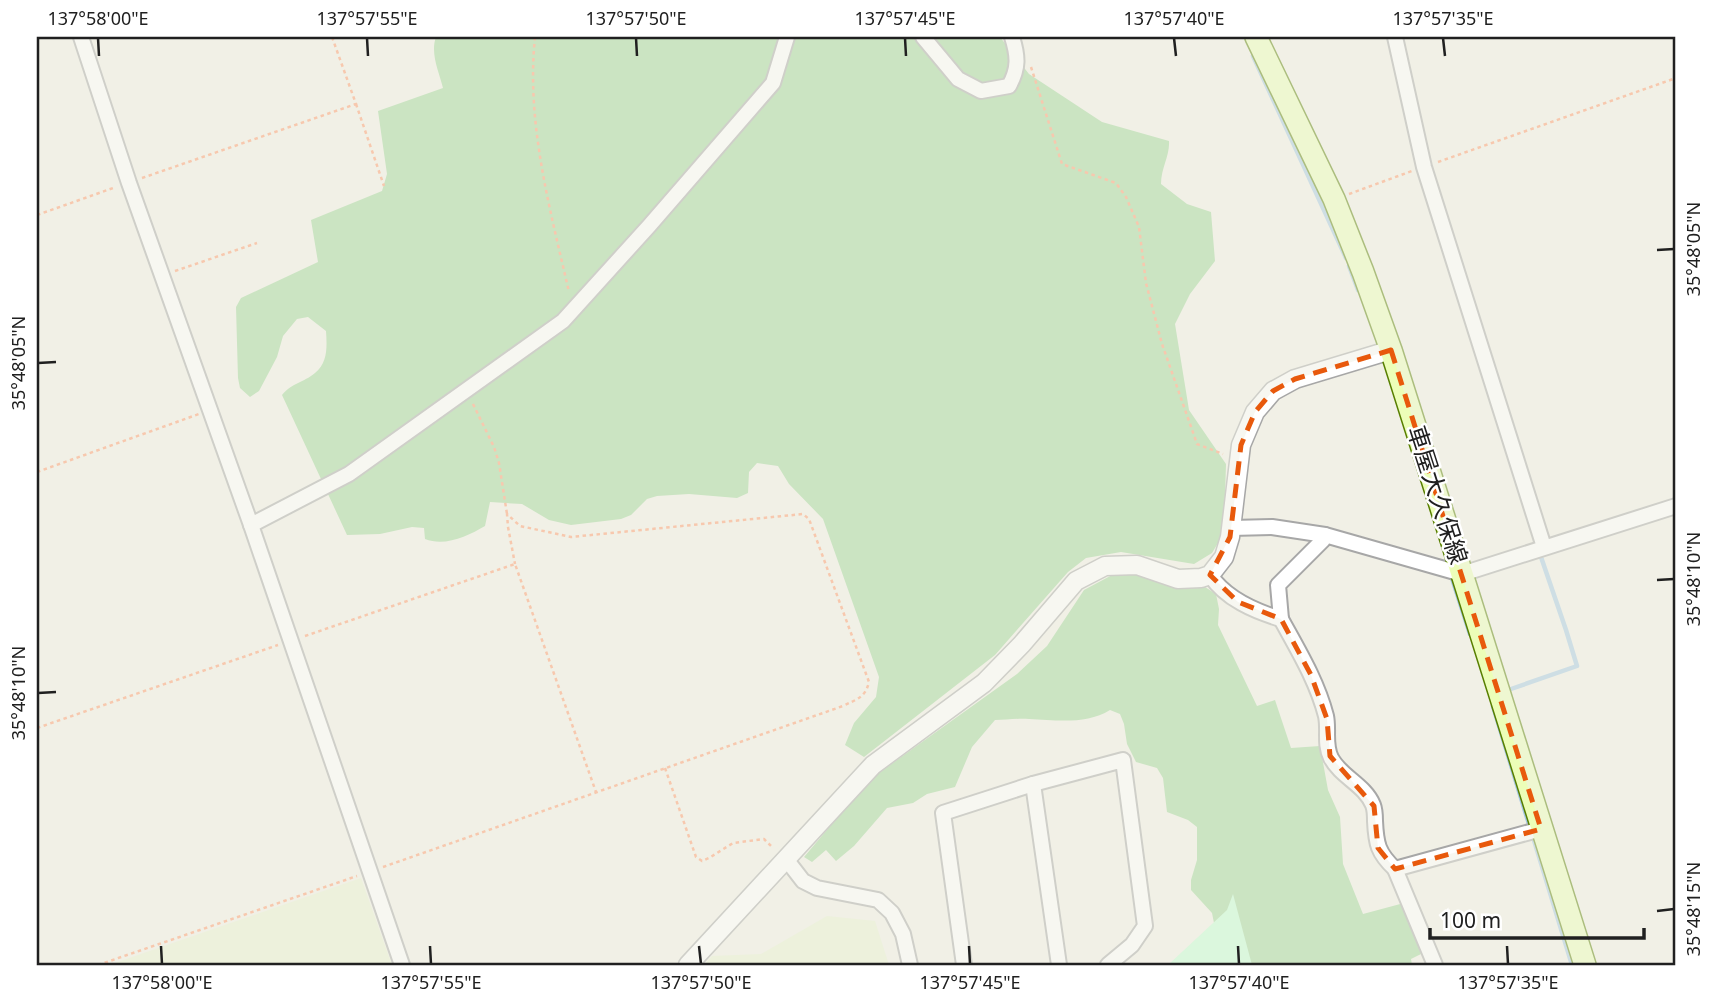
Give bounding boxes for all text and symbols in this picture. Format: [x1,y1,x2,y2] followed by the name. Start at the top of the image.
[47,6,149,30] text: 137°58'00"E
[316,6,418,30] text: 137°57'55"E
[585,6,687,30] text: 137°57'50"E
[854,6,956,30] text: 137°57'45"E
[1123,6,1225,30] text: 137°57'40"E
[1392,6,1494,30] text: 137°57'35"E
[1681,202,1705,296] text: 35°48'05"N
[6,316,30,410] text: 35°48'05"N
[1400,421,1476,568] street label: 車屋大久保線
[1681,532,1705,626] text: 35°48'10"N
[6,646,30,740] text: 35°48'10"N
[1681,862,1705,956] text: 35°48'15"N
[1430,897,1643,941] scale bar
[1440,906,1501,934] text: 100 m
[111,970,213,994] text: 137°58'00"E
[380,970,482,994] text: 137°57'55"E
[650,970,752,994] text: 137°57'50"E
[919,970,1021,994] text: 137°57'45"E
[1188,970,1290,994] text: 137°57'40"E
[1457,970,1559,994] text: 137°57'35"E

